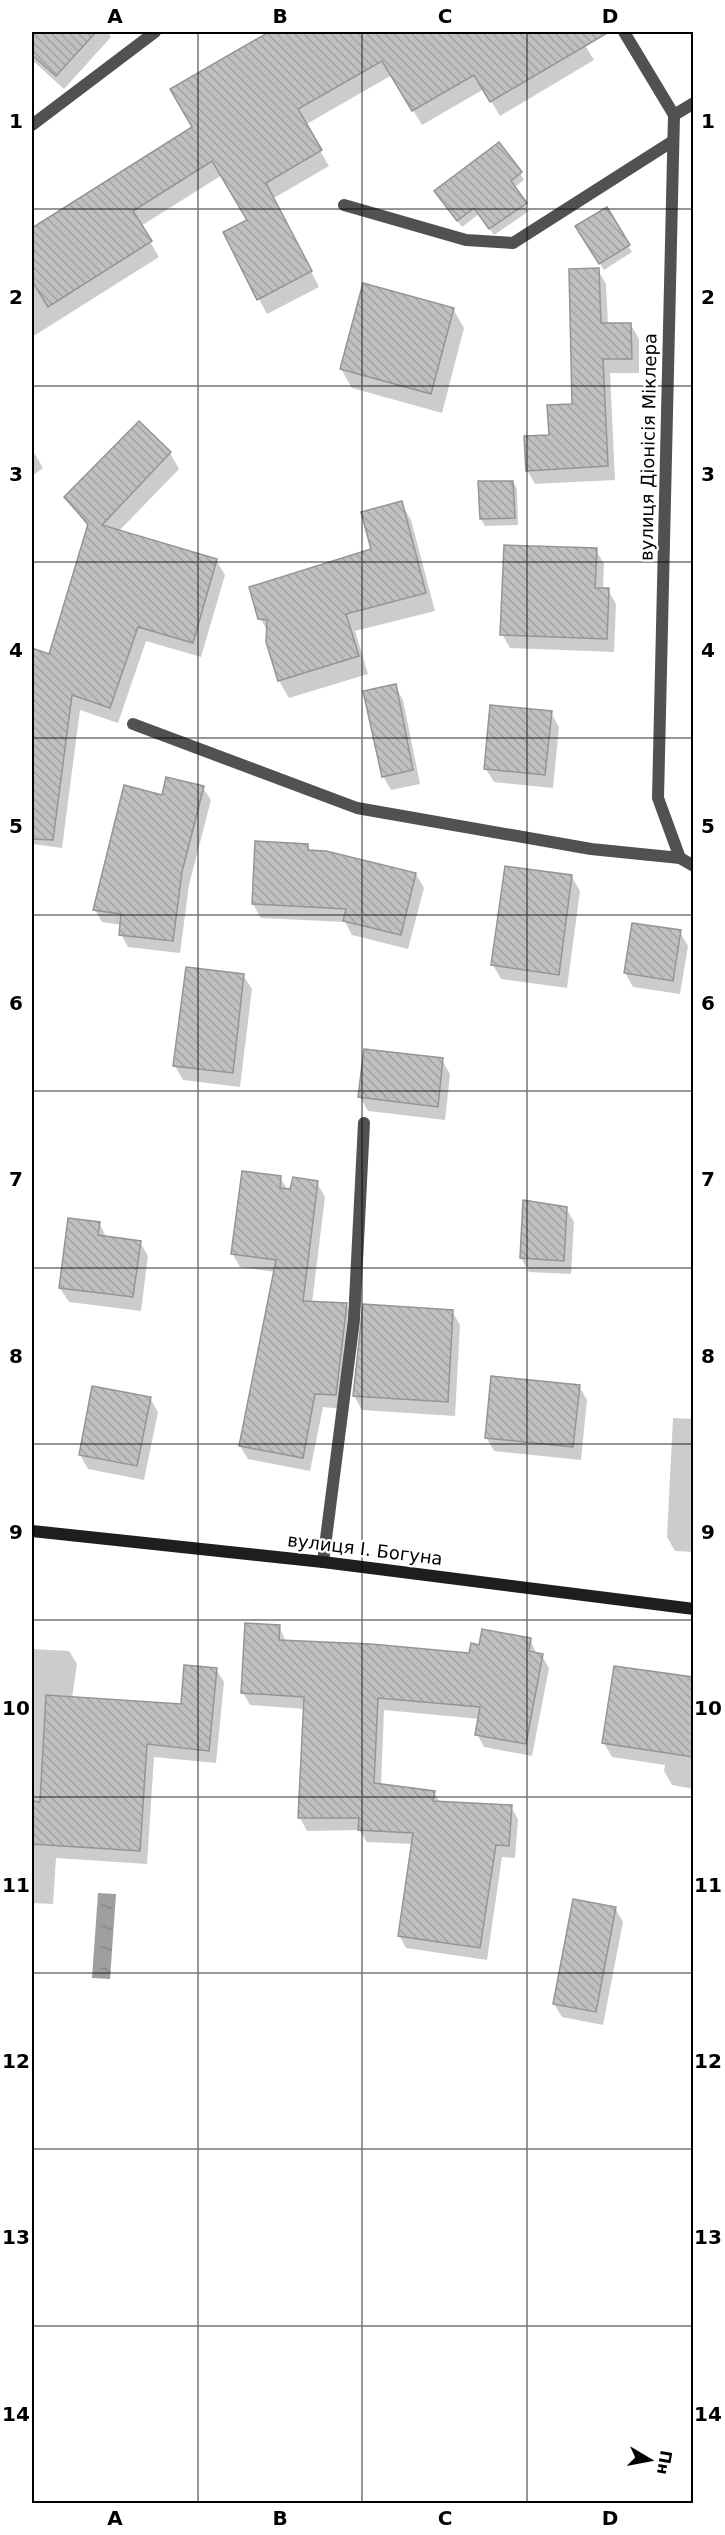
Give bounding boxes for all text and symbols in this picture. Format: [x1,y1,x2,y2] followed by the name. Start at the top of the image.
[107,4,123,28] text: A
[272,4,288,28] text: B
[438,4,452,28] text: C
[602,4,618,28] text: D
[9,109,23,133] text: 1
[701,109,715,133] text: 1
[9,285,23,309] text: 2
[701,285,715,309] text: 2
[636,333,660,561] street label: вулиця Діонісія Міклера
[9,462,23,486] text: 3
[701,462,715,486] text: 3
[9,638,23,662] text: 4
[701,638,715,662] text: 4
[9,814,23,838] text: 5
[701,814,715,838] text: 5
[9,991,23,1015] text: 6
[701,991,715,1015] text: 6
[9,1167,23,1191] text: 7
[701,1167,715,1191] text: 7
[9,1344,23,1368] text: 8
[701,1344,715,1368] text: 8
[9,1520,23,1544] text: 9
[701,1520,715,1544] text: 9
[286,1529,444,1569] street label: вулиця І. Богуна
[2,1696,30,1720] text: 10
[694,1696,722,1720] text: 10
[2,1873,30,1897] text: 11
[694,1873,722,1897] text: 11
[2,2049,30,2073] text: 12
[694,2049,722,2073] text: 12
[2,2225,30,2249] text: 13
[694,2225,722,2249] text: 13
[2,2402,30,2426] text: 14
[694,2402,722,2426] text: 14
[620,2430,680,2490] north arrow
[653,2449,676,2476] text: Пн
[107,2506,123,2530] text: A
[272,2506,288,2530] text: B
[438,2506,452,2530] text: C
[602,2506,618,2530] text: D

